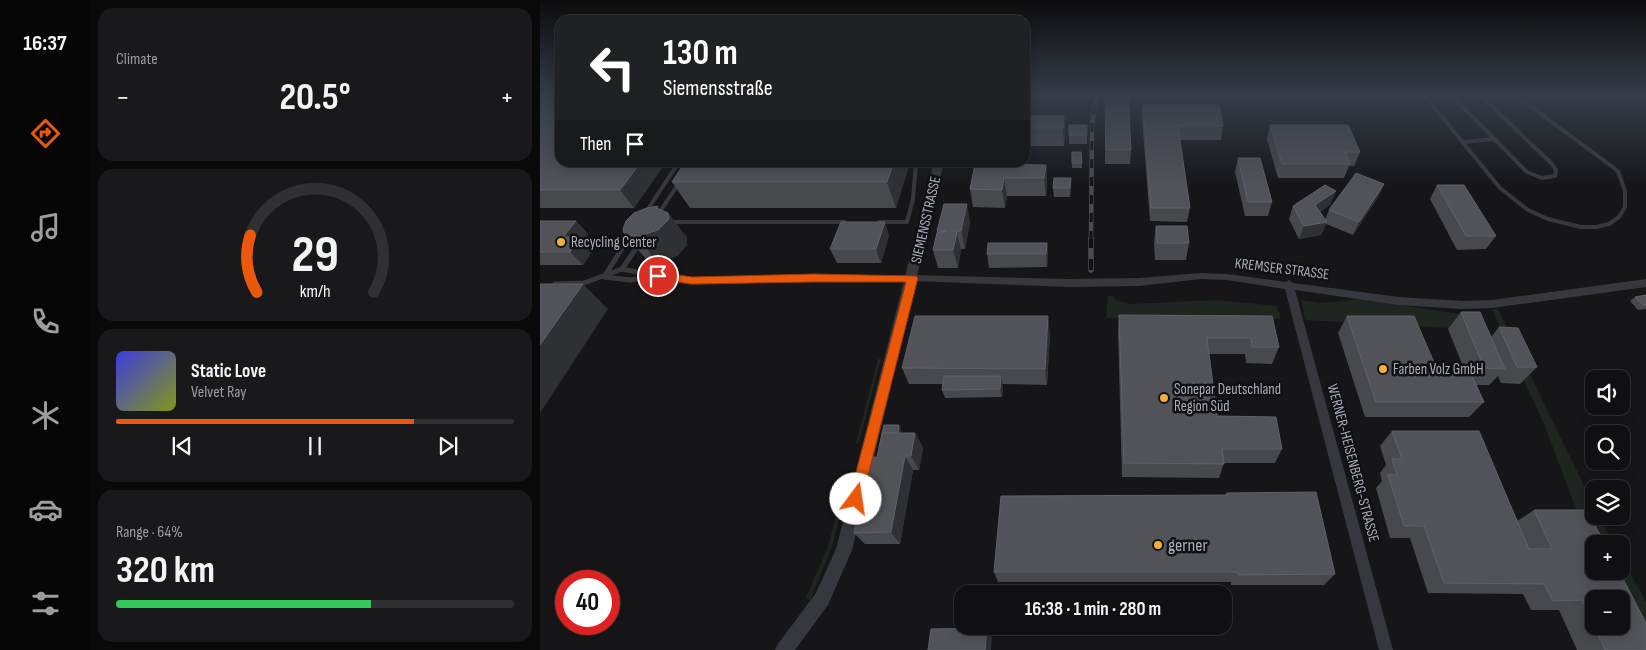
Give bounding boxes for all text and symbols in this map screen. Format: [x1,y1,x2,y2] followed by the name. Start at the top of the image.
[23,30,67,57] text: 16:37
[663,32,738,75] text: 130 m
[580,35,645,100] icon: left
[116,50,158,69] text: Climate
[279,75,351,120] text: 20.5°
[663,75,773,102] text: Siemensstraße
[116,81,130,114] text: −
[500,81,514,114] text: +
[28,116,63,151] icon: directions
[621,130,649,158] icon: arrive
[580,133,611,156] text: Then
[907,175,945,265] street label: SIEMENSSTRASSE
[28,210,63,245] icon: music
[291,224,339,287] text: 29
[571,233,657,252] place label: Recycling Center
[555,236,567,248] marker: Recycling Center
[1234,254,1330,284] street label: KREMSER STRASSE
[637,255,679,297] pin
[644,262,672,290] icon: arrive
[300,281,330,302] text: km/h
[28,304,63,339] icon: phone
[191,360,266,383] text: Static Love
[1393,360,1484,379] place label: Farben Volz GmbH
[1377,363,1389,375] marker: Farben Volz GmbH
[1585,370,1630,635] map controls
[1585,370,1630,415] button: sound
[1174,380,1281,416] place label: Sonepar Deutschland Region Süd
[1323,382,1383,544] street label: WERNER-HEISENBERG-STRASSE
[191,383,246,402] text: Velvet Ray
[1158,392,1170,404] marker: Sonepar Deutschland Region Süd
[28,398,63,433] icon: climate
[1585,425,1630,470] button: search
[168,432,196,460] icon: previous
[301,432,329,460] icon: pause
[434,432,462,460] icon: next
[829,472,881,524] position arrow
[1585,480,1630,525] button: layers
[28,492,63,527] icon: car
[116,523,183,542] text: Range · 64%
[1168,535,1208,556] place label: gerner
[1585,535,1630,580] button: +
[1152,539,1164,551] marker: gerner
[116,548,215,593] text: 320 km
[555,570,620,635] speed limit sign: 40
[28,586,63,621] icon: filters
[1585,590,1630,635] button: −
[1025,598,1161,621] text: 16:38 · 1 min · 280 m

